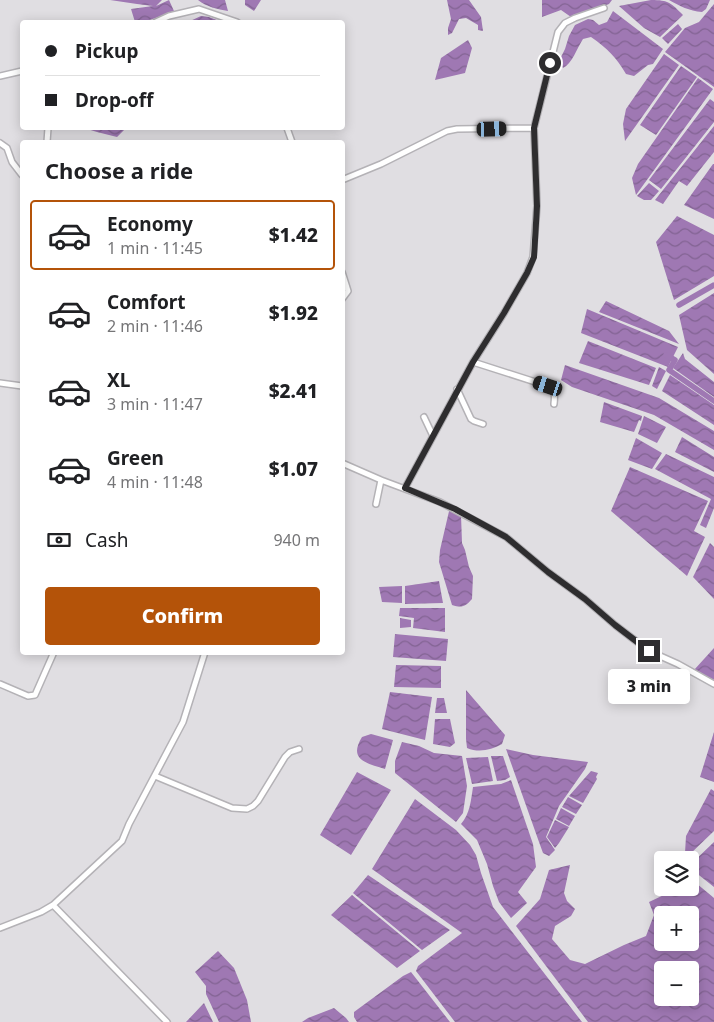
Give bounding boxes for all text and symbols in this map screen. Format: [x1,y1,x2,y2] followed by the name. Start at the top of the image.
[75,38,138,64] text: Pickup
[539,52,561,74] route start
[75,87,154,113] text: Drop-off
[476,121,507,137] car
[45,155,193,185] text: Choose a ride
[107,211,193,237] text: Economy
[47,213,92,258] icon: car
[269,222,318,248] text: $1.42
[107,237,203,259] text: 1 min · 11:45
[107,289,186,315] text: Comfort
[47,291,92,336] icon: car
[269,300,318,326] text: $1.92
[107,315,203,337] text: 2 min · 11:46
[107,367,130,393] text: XL
[47,369,92,414] icon: car
[531,374,564,398] car
[269,378,318,404] text: $2.41
[107,393,203,415] text: 3 min · 11:47
[107,445,164,471] text: Green
[47,447,92,492] icon: car
[269,456,318,482] text: $1.07
[107,471,203,493] text: 4 min · 11:48
[45,526,73,554] icon: cash
[85,527,129,553] text: Cash
[273,529,320,551] text: 940 m
[45,587,320,645] button: Confirm
[638,640,660,662] route end
[608,668,690,704] callout: 3 min
[627,675,671,697] text: 3 min
[654,851,699,1006] map controls
[654,851,699,896] button: layers
[654,906,699,951] button: +
[654,961,699,1006] button: −

